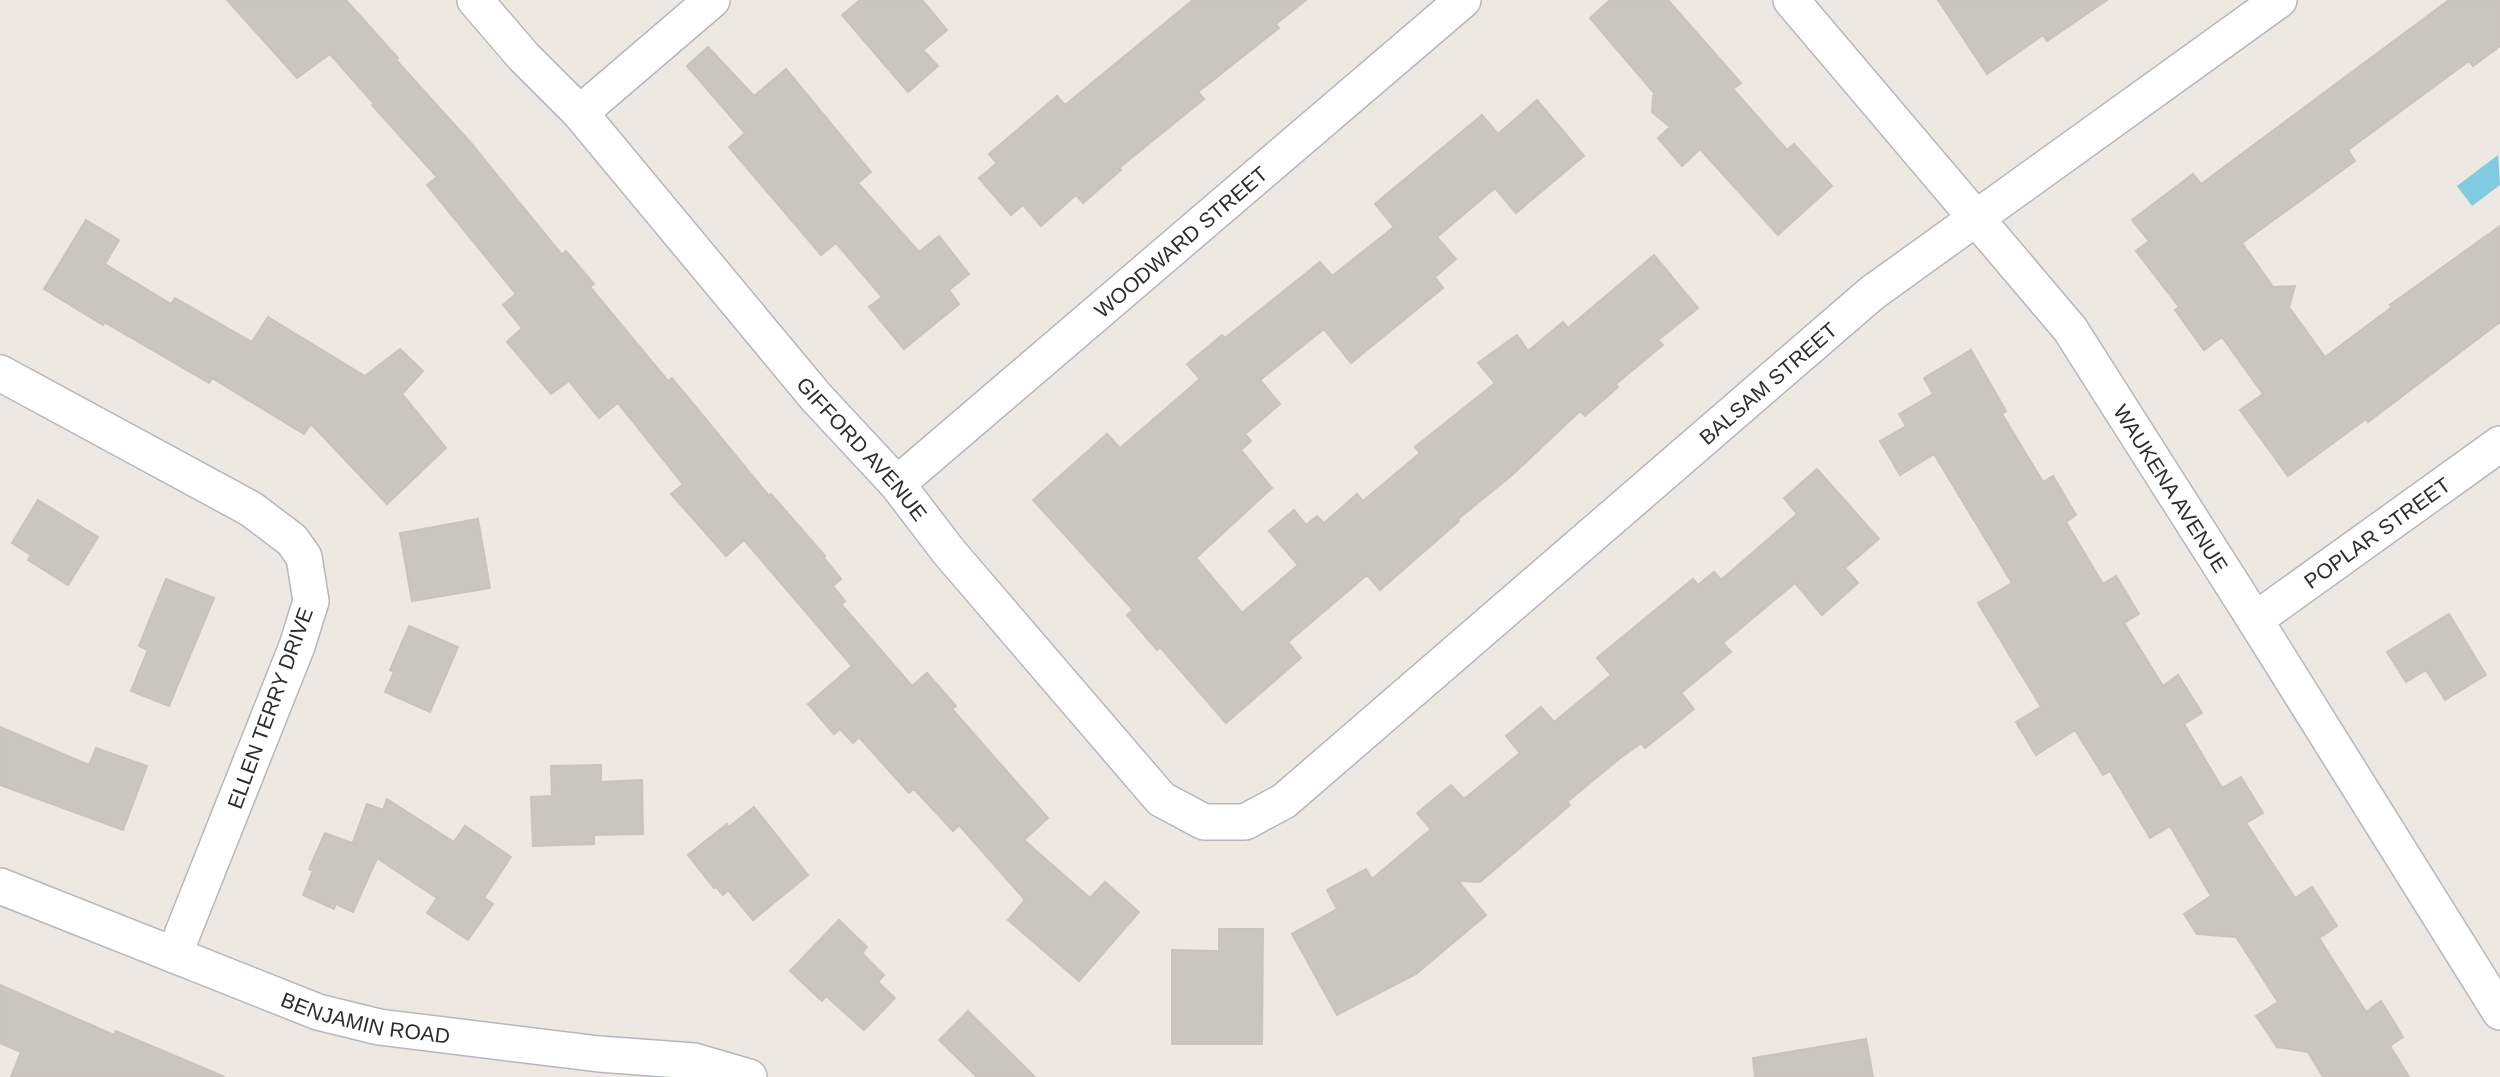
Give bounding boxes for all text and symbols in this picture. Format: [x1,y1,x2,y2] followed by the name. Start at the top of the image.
[1089,161,1272,322] street label: WOODWARD STREET
[1694,317,1841,449] street label: BALSAM STREET
[793,372,932,525] street label: GIFFORD AVENUE
[2109,400,2233,576] street label: WAUKENA AVENUE
[2299,472,2454,593] street label: POPLAR STREET
[223,604,317,812] street label: ELLEN TERRY DRIVE
[278,987,451,1047] street label: BENJAMIN ROAD

